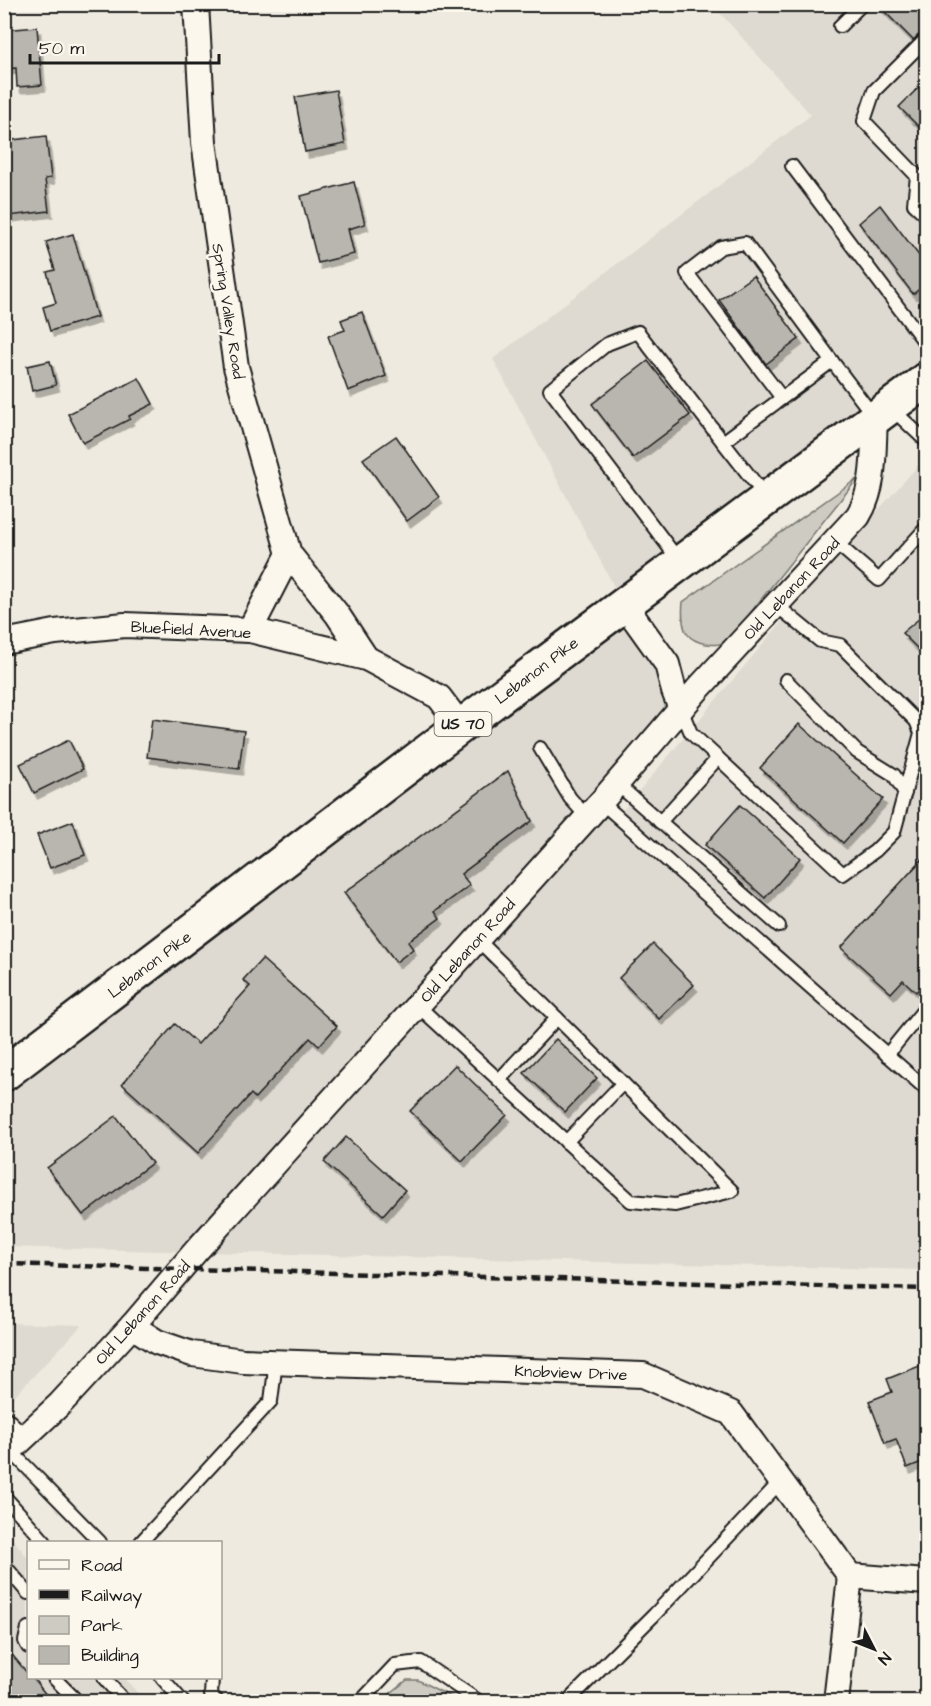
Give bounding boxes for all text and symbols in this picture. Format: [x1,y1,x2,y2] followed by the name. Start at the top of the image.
[30,27,219,65] scale bar
[39,36,84,61] text: 50 m
[205,242,250,381] street label: Spring Valley Road
[738,533,845,645] street label: Old Lebanon Road
[130,616,252,644] street label: Bluefield Avenue
[490,632,583,709] street label: Lebanon Pike
[434,712,492,736] road number: US 70
[415,894,520,1007] street label: Old Lebanon Road
[103,926,196,1003] street label: Lebanon Pike
[90,1256,195,1369] street label: Old Lebanon Road
[514,1360,628,1386] street label: Knobview Drive
[27,1541,222,1679] legend
[81,1553,122,1578] text: Road
[81,1583,142,1609] text: Railway
[81,1613,123,1638] text: Park
[844,1619,904,1679] north arrow
[81,1643,139,1669] text: Building
[873,1647,896,1669] text: N

